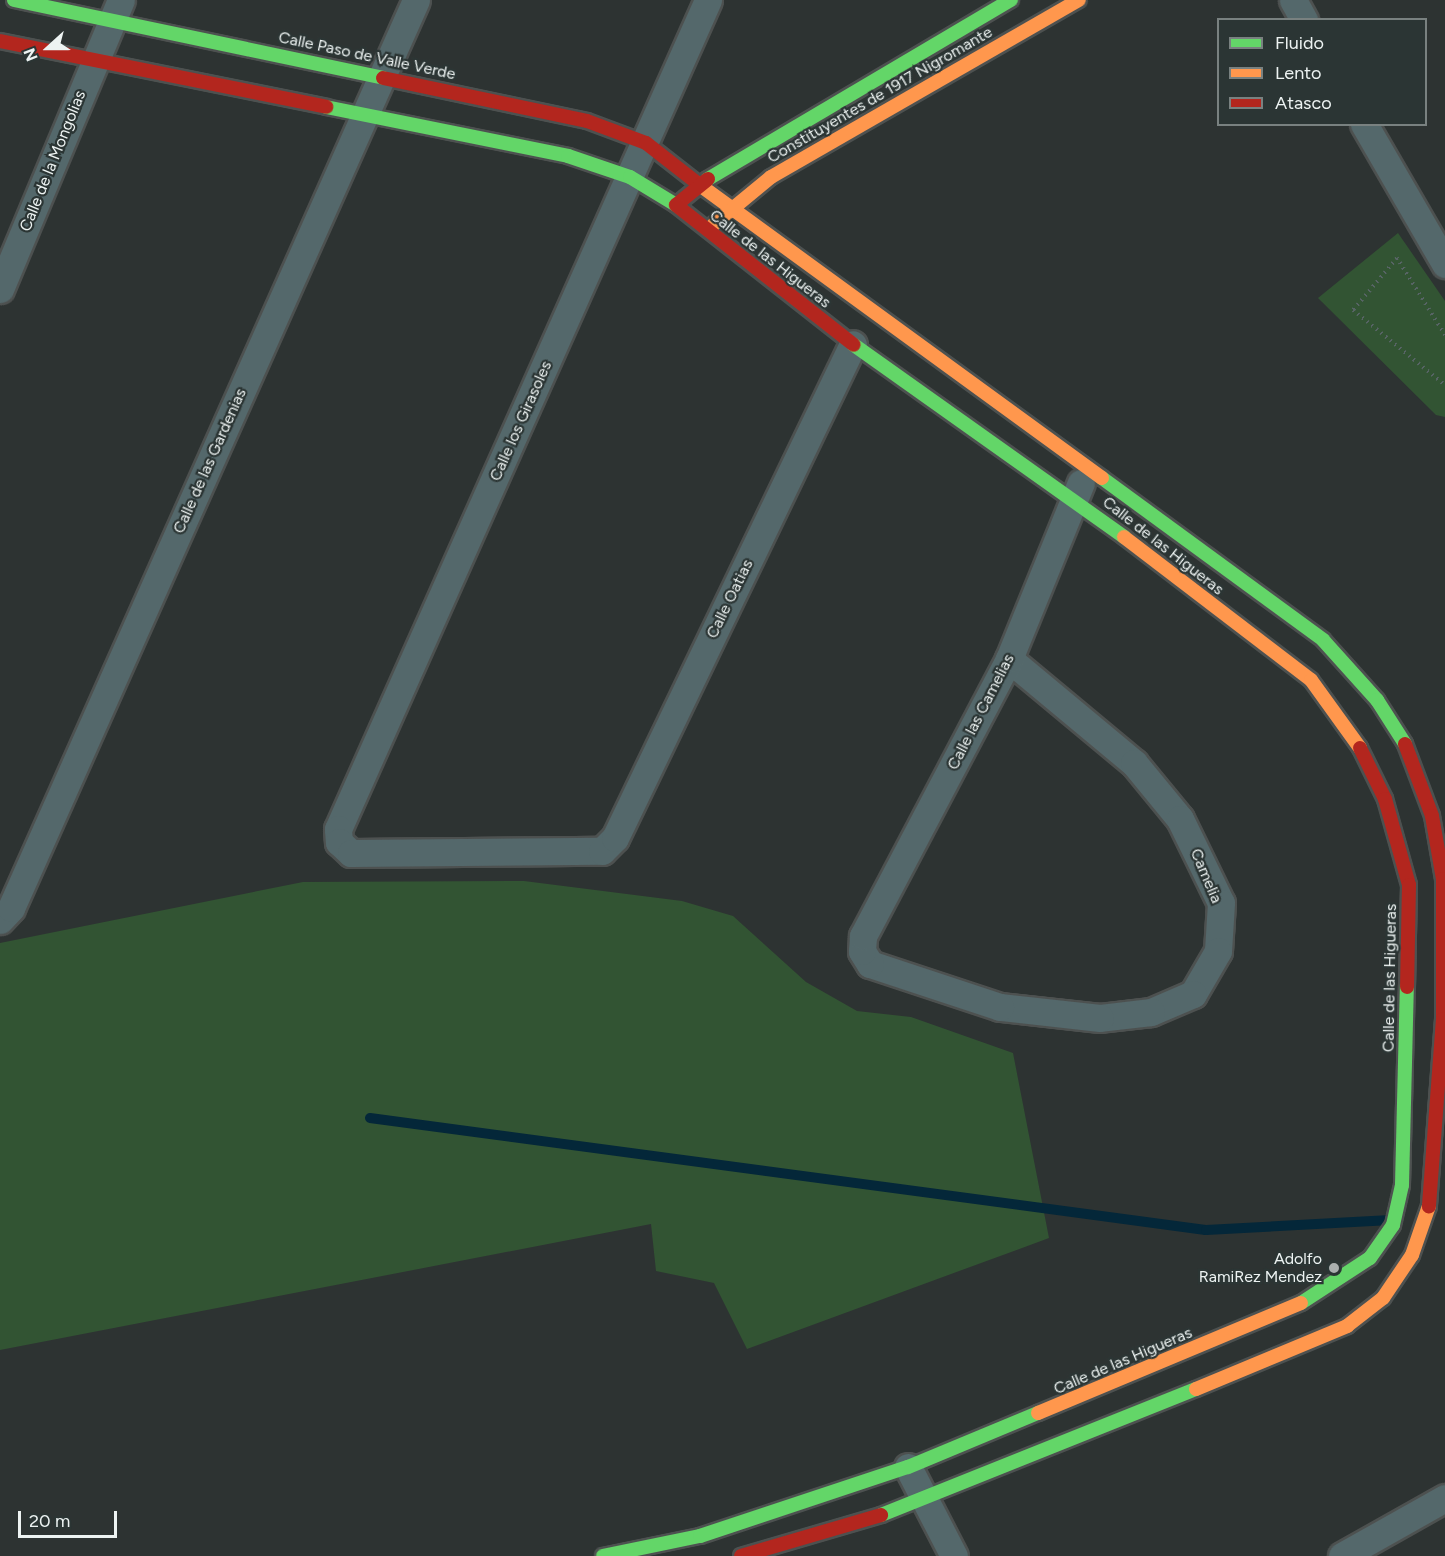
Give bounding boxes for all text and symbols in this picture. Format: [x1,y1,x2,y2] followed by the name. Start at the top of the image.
[18,18,78,78] north arrow
[1217,18,1427,126] legend
[764,23,996,167] street label: Constituyentes de 1917 Nigromante
[277,28,457,84] street label: Calle Paso de Valle Verde
[1275,32,1324,54] text: Fluido
[20,45,42,64] text: N
[1275,62,1321,84] text: Lento
[16,88,90,234] street label: Calle de la Mongolias
[1275,92,1332,114] text: Atasco
[706,206,834,312] street label: Calle de las Higueras
[486,358,556,484] street label: Calle los Girasoles
[169,386,251,536] street label: Calle de las Gardenias
[1099,493,1227,599] street label: Calle de las Higueras
[703,556,757,642] street label: Calle Oatias
[944,651,1018,773] street label: Calle las Camelias
[1186,846,1226,906] street label: Camelia
[1379,904,1401,1052] street label: Calle de las Higueras
[1199,1249,1322,1287] place label: Adolfo RamiRez Mendez
[1327,1261,1341,1275] marker: Adolfo RamiRez Mendez
[1051,1323,1195,1399] street label: Calle de las Higueras
[21,1499,120,1537] scale bar
[29,1510,70,1532] text: 20 m

